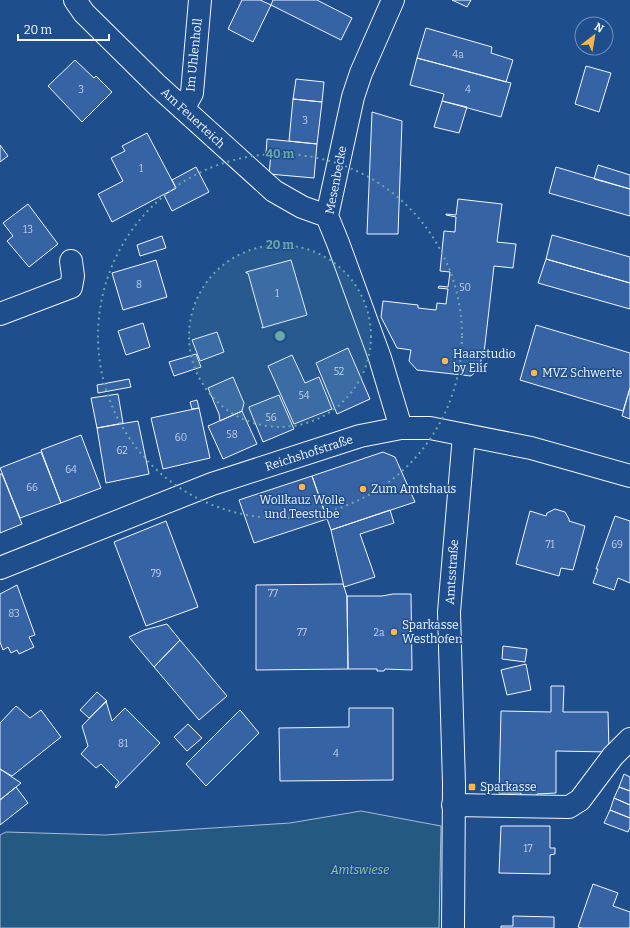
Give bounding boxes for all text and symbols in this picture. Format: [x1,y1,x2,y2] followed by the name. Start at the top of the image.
[18,16,109,42] scale bar
[574,16,614,56] north arrow
[183,17,205,92] street label: Im Uhlenholl
[592,20,606,36] text: N
[24,23,53,37] text: 20 m
[452,49,464,61] house number: 4a
[78,84,84,96] house number: 3
[465,84,471,96] house number: 4
[158,85,228,151] street label: Am Feuerteich
[302,115,308,127] house number: 3
[323,145,349,215] street label: Mesenbecke
[266,147,295,161] text: 40 m
[139,163,143,175] house number: 1
[23,224,33,236] house number: 13
[266,238,295,252] text: 20 m
[136,279,142,291] house number: 8
[459,282,471,294] house number: 50
[275,288,279,300] house number: 1
[273,329,287,343] centre of rings
[453,347,516,375] place label: Haarstudio by Elif
[440,356,450,366] marker: Haarstudio by Elif
[334,366,344,378] house number: 52
[542,366,622,380] place label: MVZ Schwerte
[529,368,539,378] marker: MVZ Schwerte
[298,390,310,402] house number: 54
[265,412,277,424] house number: 56
[226,429,238,441] house number: 58
[175,432,187,444] house number: 60
[263,432,355,474] street label: Reichshofstraße
[116,445,128,457] house number: 62
[65,464,77,476] house number: 64
[26,482,38,494] house number: 66
[297,482,307,492] marker: Wollkauz Wolle und Teestube
[371,482,457,496] place label: Zum Amtshaus
[358,484,368,494] marker: Zum Amtshaus
[259,493,345,521] place label: Wollkauz Wolle und Teestube
[443,539,461,605] street label: Amtsstraße
[545,539,555,551] house number: 71
[611,539,623,551] house number: 69
[151,568,161,580] house number: 79
[268,588,278,600] house number: 77
[8,608,20,620] house number: 83
[402,618,463,646] place label: Sparkasse Westhofen
[297,627,307,639] house number: 77
[374,627,385,639] house number: 2a
[389,627,399,637] marker: Sparkasse Westhofen
[118,738,128,750] house number: 81
[333,748,339,760] house number: 4
[480,780,537,794] place label: Sparkasse
[467,782,477,792] marker: Sparkasse
[524,843,532,855] house number: 17
[330,863,389,877] park label: Amtswiese

